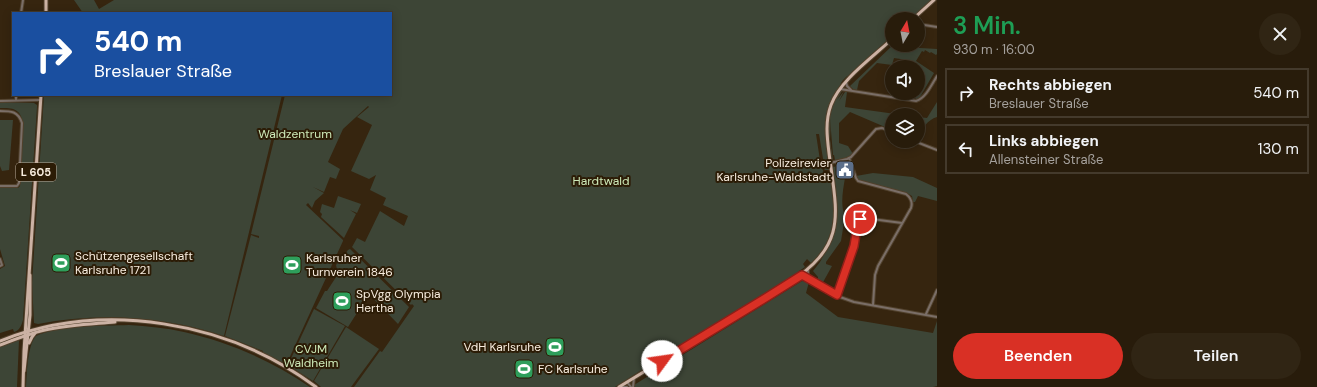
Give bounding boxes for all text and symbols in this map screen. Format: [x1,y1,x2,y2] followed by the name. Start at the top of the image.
[953,10,1021,41] text: 3 Min.
[885,12,925,52] north arrow
[885,12,925,148] map controls
[1259,13,1301,55] button: close
[94,23,182,60] text: 540 m
[28,28,80,80] icon: right
[953,41,1035,58] text: 930 m · 16:00
[94,59,232,83] text: Breslauer Straße
[885,60,925,100] button: sound
[989,75,1112,95] text: Rechts abbiegen
[955,82,977,104] icon: right
[1253,83,1299,103] text: 540 m
[989,95,1089,112] text: Breslauer Straße
[885,108,925,148] button: layers
[258,126,332,142] park label: Waldzentrum
[989,131,1099,151] text: Links abbiegen
[955,138,977,160] icon: left
[1258,139,1299,159] text: 130 m
[989,151,1103,168] text: Allensteiner Straße
[717,155,832,185] place label: Polizeirevier Karlsruhe-Waldstadt
[834,159,856,181] public building icon: Polizeirevier Karlsruhe-Waldstadt
[16,163,56,181] road number: L 605
[573,173,629,189] park label: Hardtwald
[843,202,877,236] pin
[849,208,871,230] icon: arrive
[75,248,193,278] place label: Schützengesellschaft Karlsruhe 1721
[306,250,393,280] place label: Karlsruher Turnverein 1846
[50,252,72,274] sports icon: Schützengesellschaft Karlsruhe 1721
[281,254,303,276] sports icon: Karlsruher Turnverein 1846
[356,286,441,316] place label: SpVgg Olympia Hertha
[331,290,353,312] sports icon: SpVgg Olympia Hertha
[953,333,1123,379] button: Beenden
[1131,333,1301,379] button: Teilen
[544,336,566,358] sports icon: VdH Karlsruhe
[463,339,541,355] place label: VdH Karlsruhe
[641,340,683,382] position arrow
[283,341,339,371] park label: CVJM Waldheim
[513,358,535,380] sports icon: FC Karlsruhe
[538,361,608,377] place label: FC Karlsruhe

